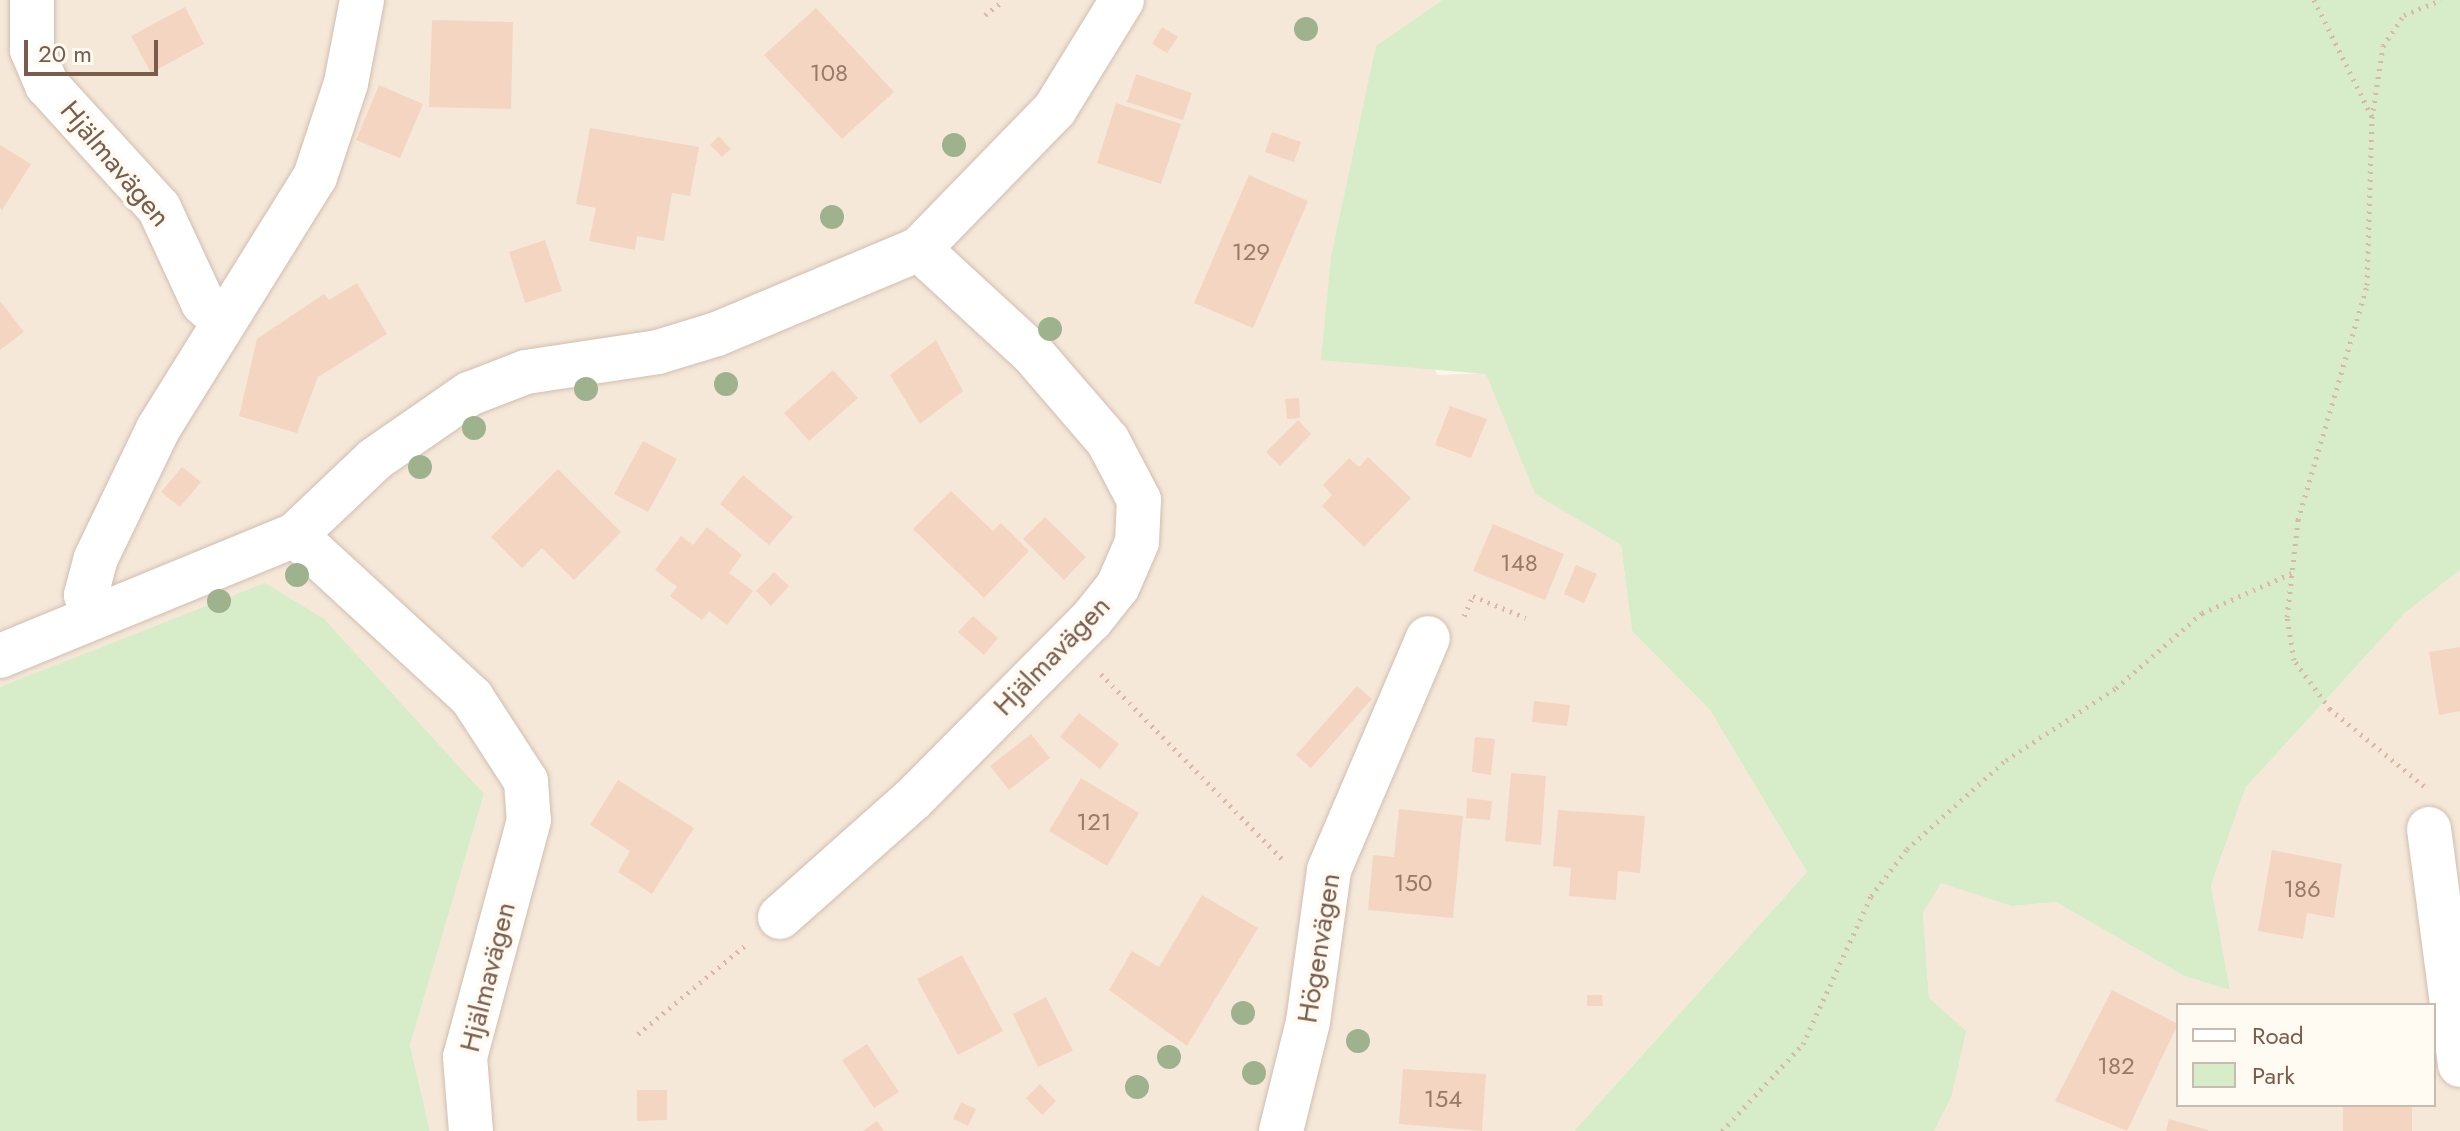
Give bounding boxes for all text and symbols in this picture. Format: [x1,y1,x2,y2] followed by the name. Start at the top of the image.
[28,24,162,74] scale bar
[38,36,92,71] text: 20 m
[810,59,848,87] house number: 108
[53,95,177,233] street label: Hjälmavägen
[1232,238,1270,266] house number: 129
[1500,549,1538,577] house number: 148
[987,589,1117,723] street label: Hjälmavägen
[1076,808,1112,836] house number: 121
[1394,869,1432,897] house number: 150
[1291,871,1347,1025] street label: Högenvägen
[2283,875,2321,903] house number: 186
[453,899,523,1055] street label: Hjälmavägen
[2176,1003,2436,1107] legend
[2252,1018,2304,1053] text: Road
[2097,1052,2135,1080] house number: 182
[2252,1058,2295,1093] text: Park
[1424,1085,1462,1113] house number: 154

